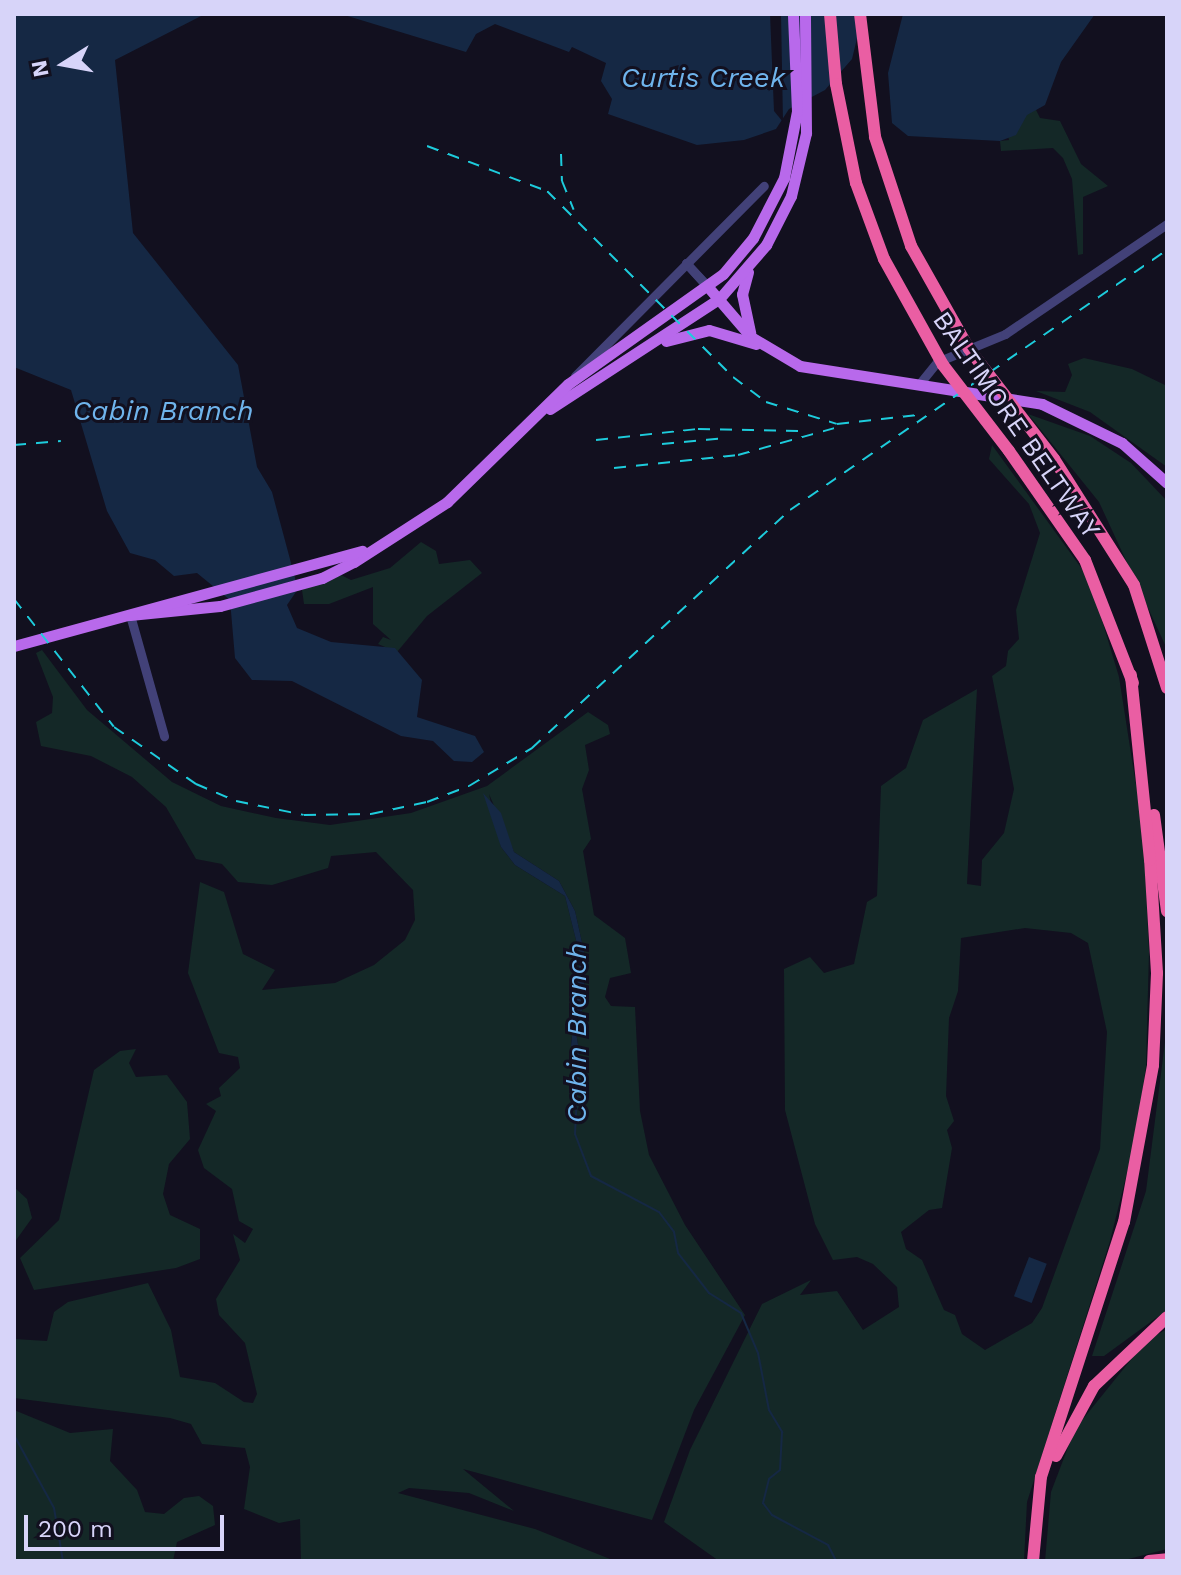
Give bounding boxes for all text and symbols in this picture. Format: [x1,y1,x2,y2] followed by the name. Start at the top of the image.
[24,24,104,104] north arrow
[26,58,54,79] text: N
[621,61,785,95] water label: Curtis Creek
[926,306,1106,544] street label: BALTIMORE BELTWAY
[73,394,253,428] water label: Cabin Branch
[560,943,594,1123] water label: Cabin Branch
[28,1499,228,1549] scale bar
[38,1515,113,1543] text: 200 m

